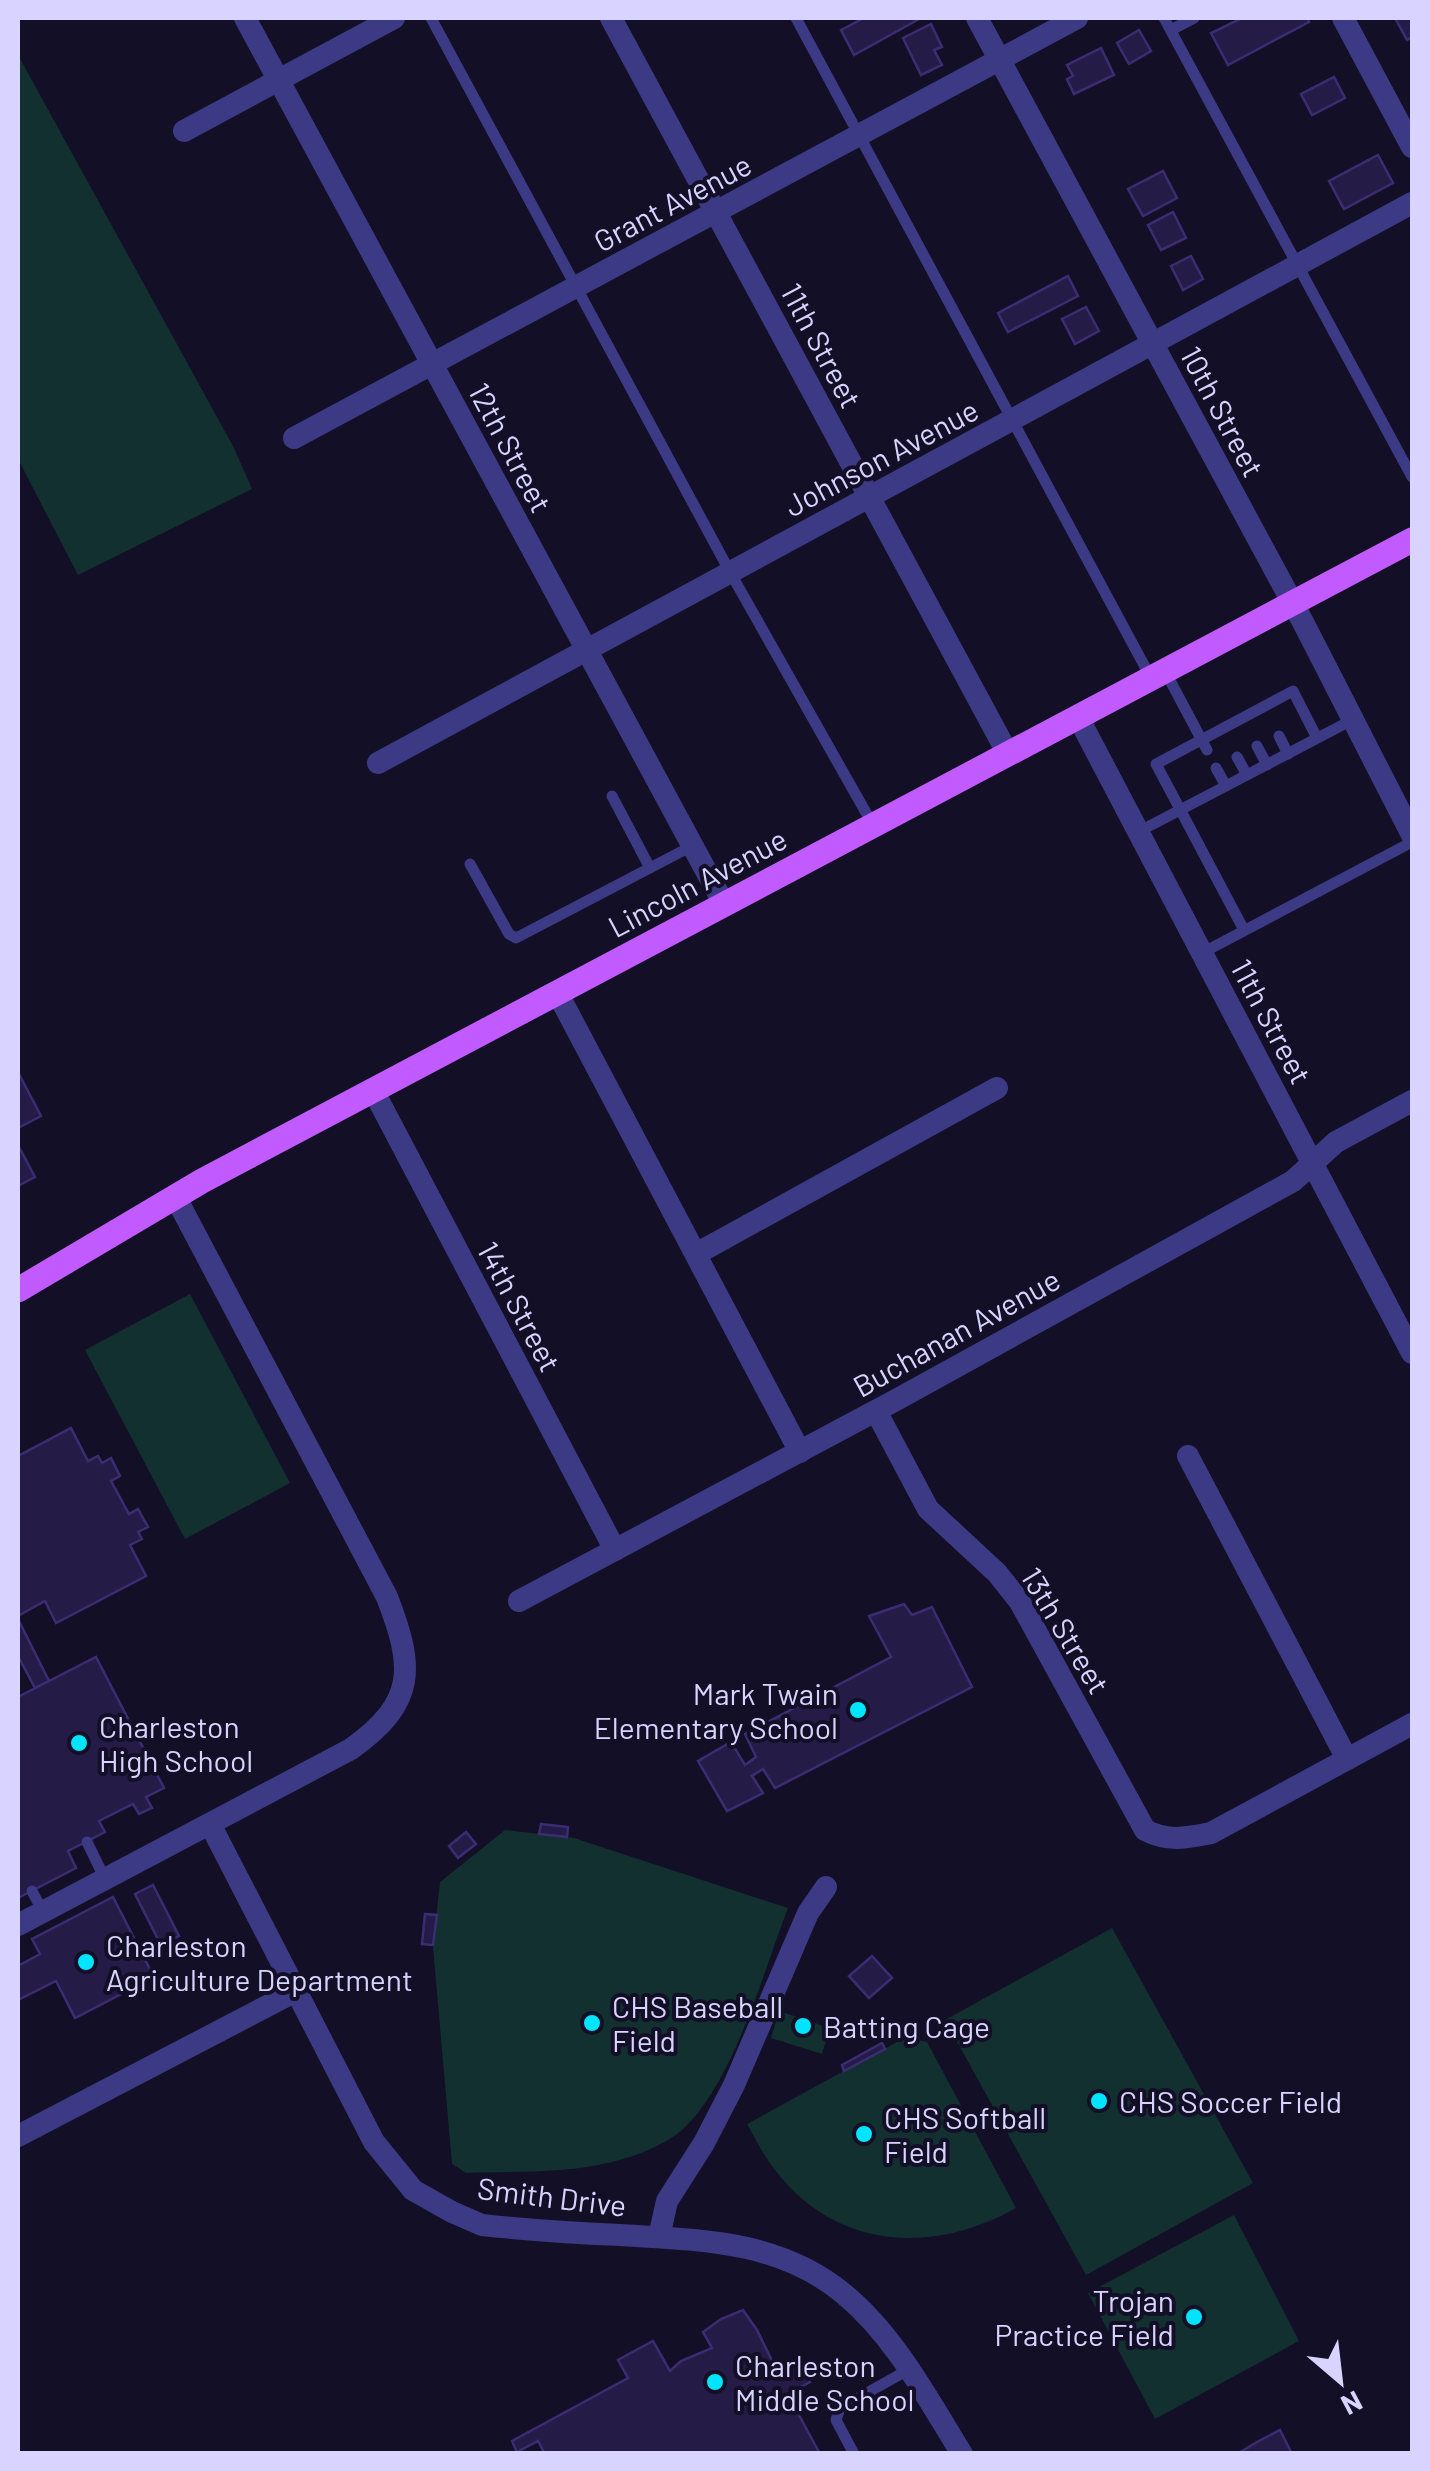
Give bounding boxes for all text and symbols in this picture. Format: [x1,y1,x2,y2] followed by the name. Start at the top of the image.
[587,145,757,259] street label: Grant Avenue
[774,276,870,414] street label: 11th Street
[1174,340,1272,482] street label: 10th Street
[462,376,560,518] street label: 12th Street
[778,391,984,523] street label: Johnson Avenue
[602,820,792,944] street label: Lincoln Avenue
[1224,952,1320,1090] street label: 11th Street
[471,1235,569,1377] street label: 14th Street
[846,1260,1066,1404] street label: Buchanan Avenue
[1014,1560,1118,1700] street label: 13th Street
[594,1675,838,1745] place label: Mark Twain Elementary School
[847,1699,869,1721] marker: Mark Twain Elementary School
[99,1708,253,1778] place label: Charleston High School
[68,1732,90,1754] marker: Charleston High School
[106,1927,413,1997] place label: Charleston Agriculture Department
[75,1951,97,1973] marker: Charleston Agriculture Department
[612,1988,783,2058] place label: CHS Baseball Field
[823,2008,990,2044] place label: Batting Cage
[581,2012,603,2034] marker: CHS Baseball Field
[792,2015,814,2037] marker: Batting Cage
[1119,2083,1342,2119] place label: CHS Soccer Field
[1088,2090,1110,2112] marker: CHS Soccer Field
[884,2099,1046,2169] place label: CHS Softball Field
[853,2123,875,2145] marker: CHS Softball Field
[475,2169,629,2223] street label: Smith Drive
[994,2282,1174,2352] place label: Trojan Practice Field
[1183,2306,1205,2328] marker: Trojan Practice Field
[1290,2331,1390,2431] north arrow
[735,2347,914,2417] place label: Charleston Middle School
[704,2371,726,2393] marker: Charleston Middle School
[1336,2385,1368,2423] text: N

